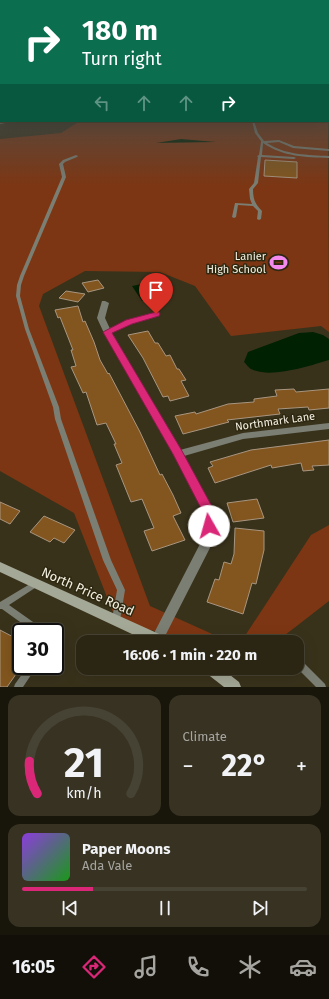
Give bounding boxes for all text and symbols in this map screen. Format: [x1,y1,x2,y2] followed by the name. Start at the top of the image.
[82,14,158,47] text: 180 m
[16,16,68,68] icon: right
[82,48,162,70] text: Turn right
[91,92,113,114] icon: left
[133,92,155,114] icon: ahead
[175,92,197,114] icon: ahead
[217,92,239,114] icon: right
[207,250,267,276] place label: Lanier High School
[269,252,289,272] sports icon: Lanier High School
[139,273,173,314] pin
[145,279,167,301] icon: arrive
[234,409,316,434] street label: Northmark Lane
[188,505,230,547] position arrow
[39,564,136,619] street label: North Price Road
[12,623,64,675] speed limit sign: 30
[123,646,257,664] text: 16:06 · 1 min · 220 m
[183,729,227,744] text: Climate
[64,737,104,787] text: 21
[221,748,268,784] text: 22°
[183,753,194,780] text: −
[296,753,307,780] text: +
[67,784,102,801] text: km/h
[82,840,170,858] text: Paper Moons
[82,858,132,873] text: Ada Vale
[59,897,81,919] icon: previous
[154,897,176,919] icon: pause
[249,897,271,919] icon: next
[80,953,108,981] icon: directions
[132,953,160,981] icon: music
[184,953,212,981] icon: phone
[236,953,264,981] icon: climate
[289,953,317,981] icon: car
[12,956,55,978] text: 16:05

